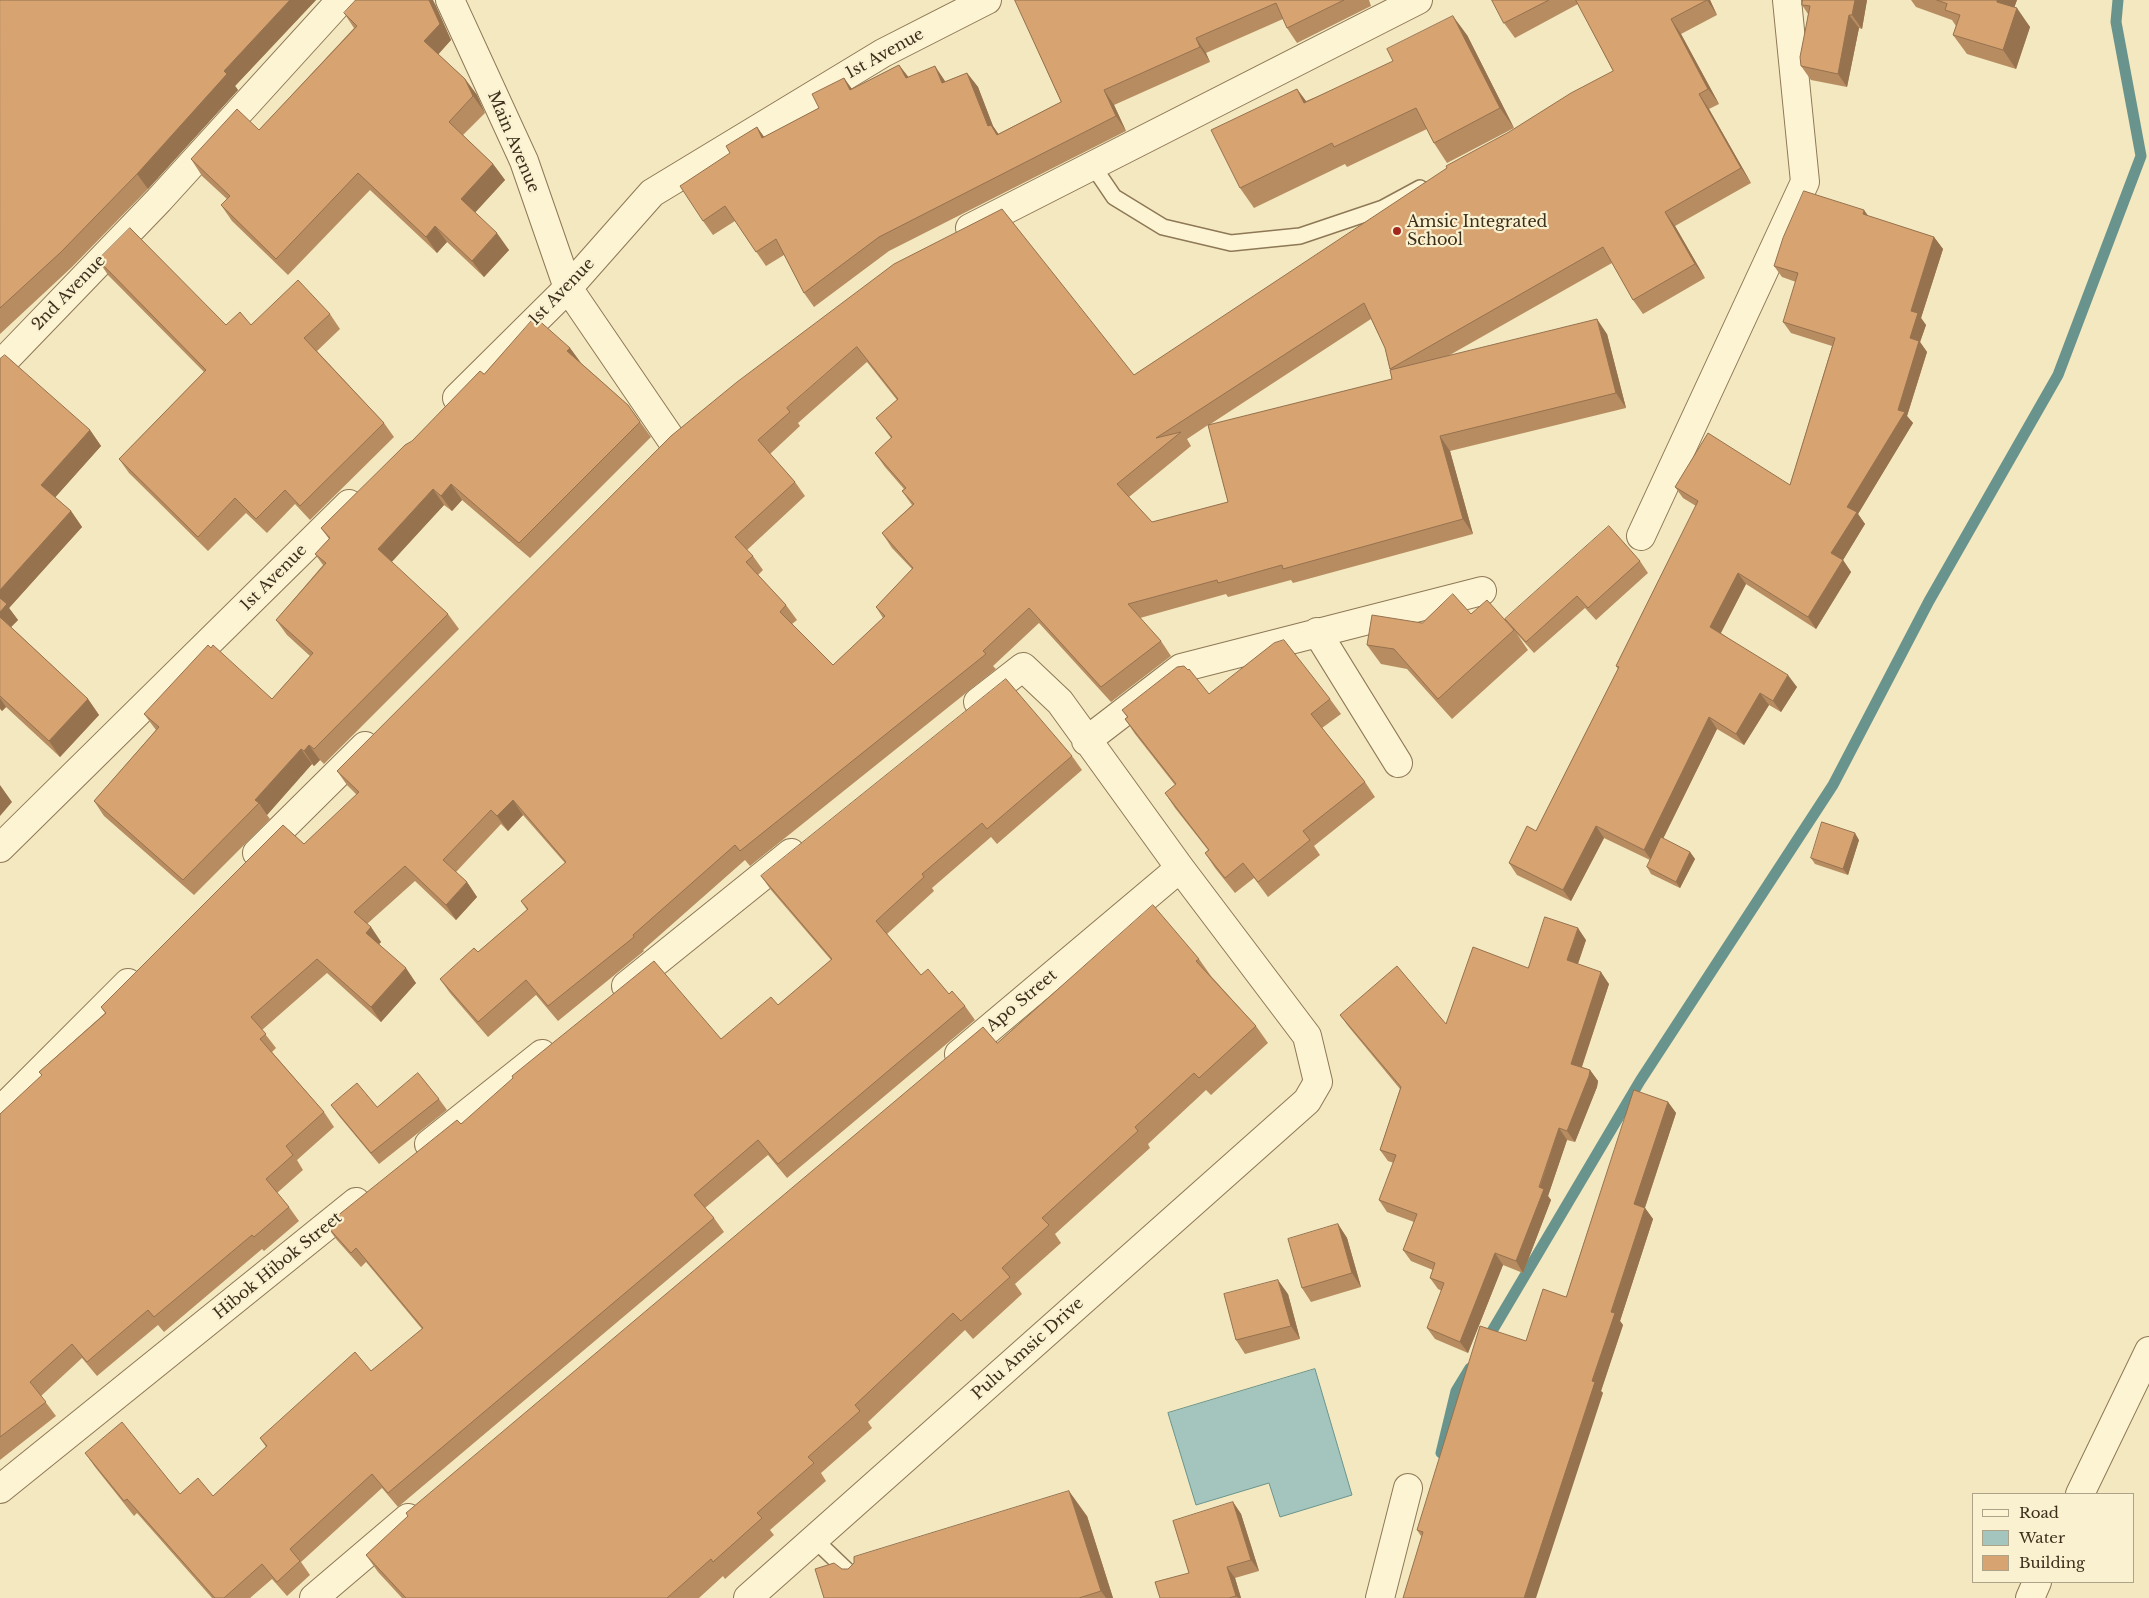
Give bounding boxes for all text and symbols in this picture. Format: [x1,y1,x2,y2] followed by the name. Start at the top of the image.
[843,25,927,83] street label: 1st Avenue
[483,88,543,196] street label: Main Avenue
[1407,212,1547,250] place label: Amsic Integrated School
[1391,225,1403,237] marker: Amsic Integrated School
[28,251,110,335] street label: 2nd Avenue
[525,254,599,330] street label: 1st Avenue
[237,541,311,615] street label: 1st Avenue
[983,966,1061,1036] street label: Apo Street
[210,1208,346,1324] street label: Hibok Hibok Street
[968,1294,1088,1404] street label: Pulu Amsic Drive
[1972,1493,2134,1583] legend
[2019,1503,2059,1522] text: Road
[2019,1528,2065,1547] text: Water
[2019,1553,2085,1572] text: Building

